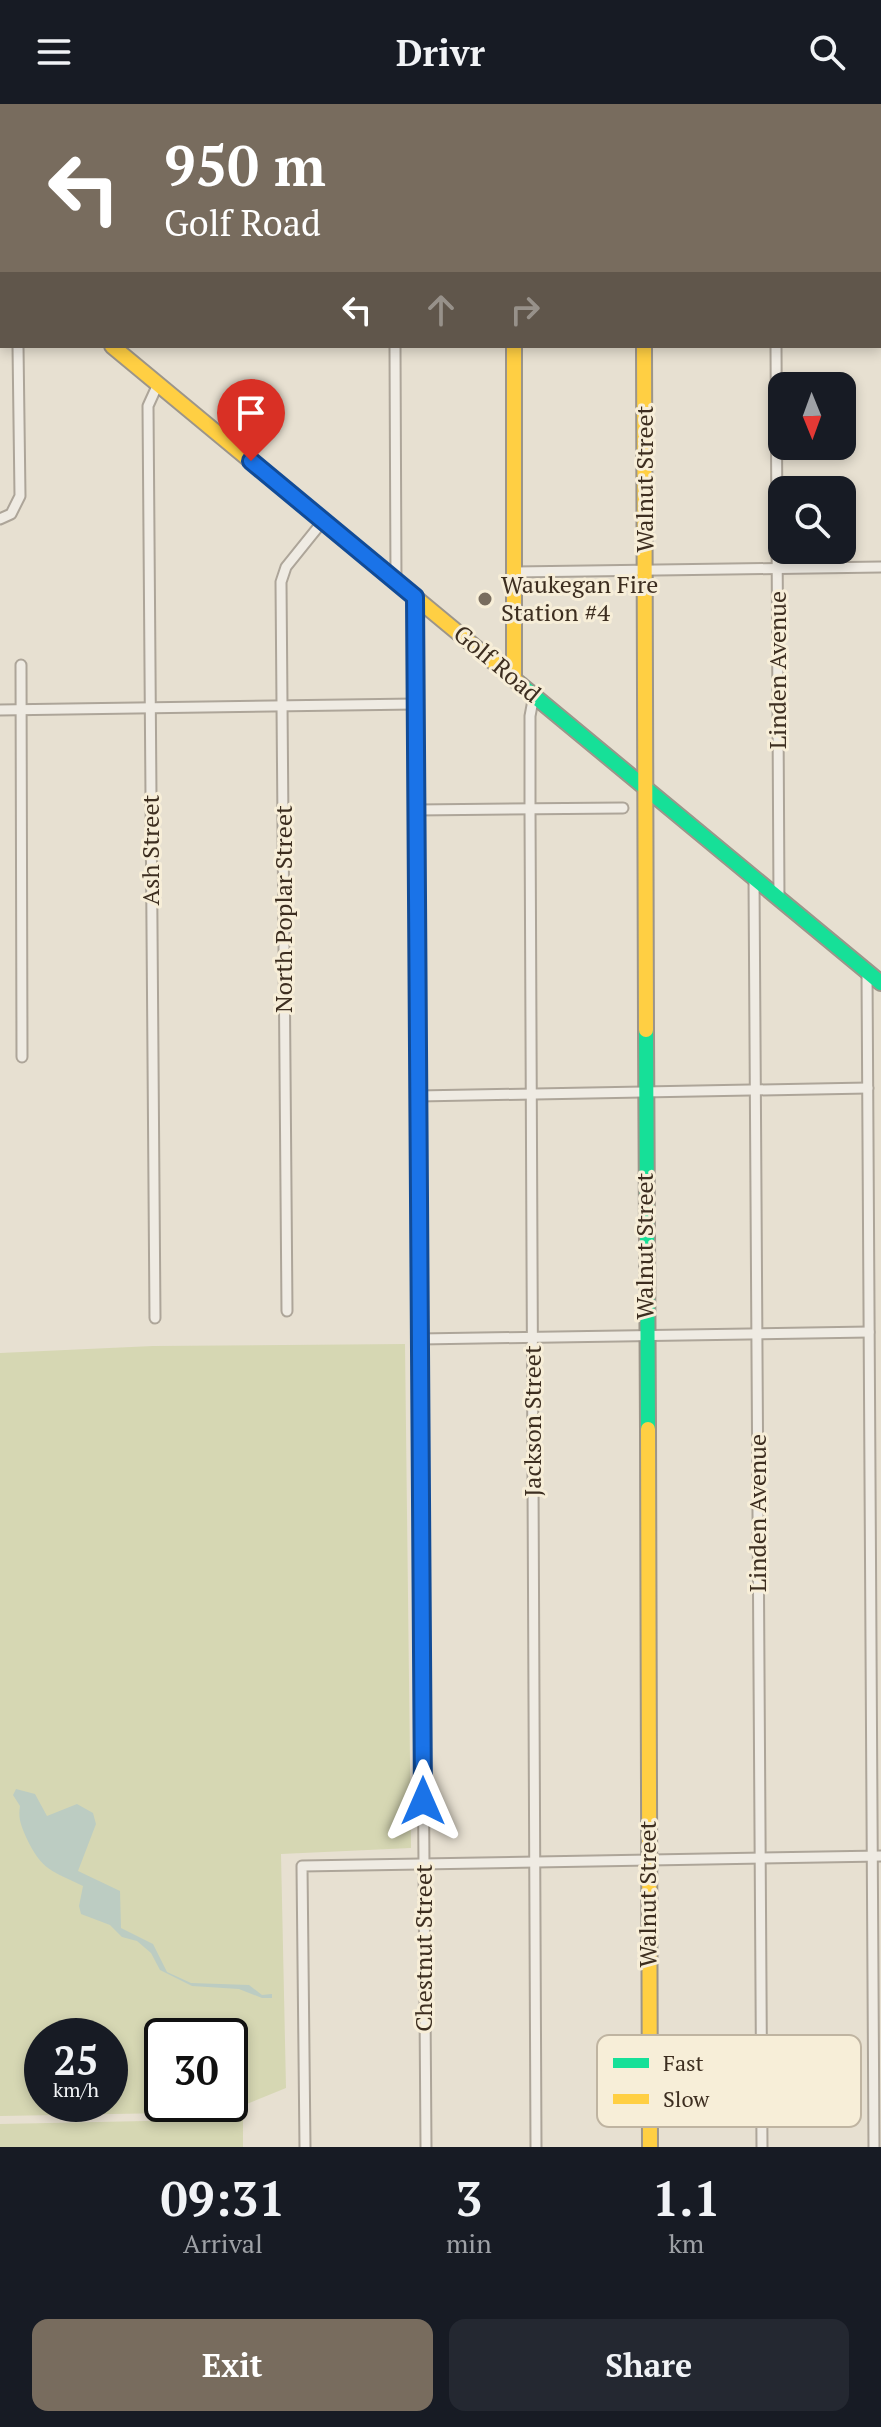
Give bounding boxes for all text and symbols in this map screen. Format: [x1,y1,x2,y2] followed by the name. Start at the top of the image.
[396,29,485,76] text: Drivr
[32,30,76,74] icon: menu
[805,30,849,74] icon: search
[164,128,326,202] text: 950 m
[32,136,136,240] icon: left
[164,199,321,246] text: Golf Road
[335,288,379,332] icon: left
[419,288,463,332] icon: ahead
[503,288,547,332] icon: right
[768,372,856,460] north arrow
[768,372,856,564] map controls
[217,379,285,461] pin
[229,391,273,435] icon: arrive
[628,405,660,553] street label: Walnut Street
[768,476,856,564] button: search
[501,568,658,628] place label: Waukegan Fire Station #4
[476,590,494,608] marker: Waukegan Fire Station #4
[761,591,793,749] street label: Linden Avenue
[447,617,548,709] street label: Golf Road
[134,795,166,905] street label: Ash Street
[267,805,299,1013] street label: North Poplar Street
[628,1172,660,1320] street label: Walnut Street
[516,1345,548,1497] street label: Jackson Street
[741,1434,773,1592] street label: Linden Avenue
[381,1759,465,1843] position arrow
[631,1820,663,1968] street label: Walnut Street
[407,1864,439,2032] street label: Chestnut Street
[144,2018,248,2122] speed limit sign: 30
[53,2033,99,2086] text: 25
[597,2035,861,2127] legend
[663,2048,704,2077] text: Fast
[53,2076,99,2103] text: km/h
[663,2084,710,2113] text: Slow
[160,2166,285,2230] text: 09:31
[455,2166,482,2230] text: 3
[652,2166,721,2230] text: 1.1
[183,2226,263,2260] text: Arrival
[446,2226,492,2260] text: min
[668,2226,704,2260] text: km
[32,2319,433,2411] button: Exit
[449,2319,849,2411] button: Share

